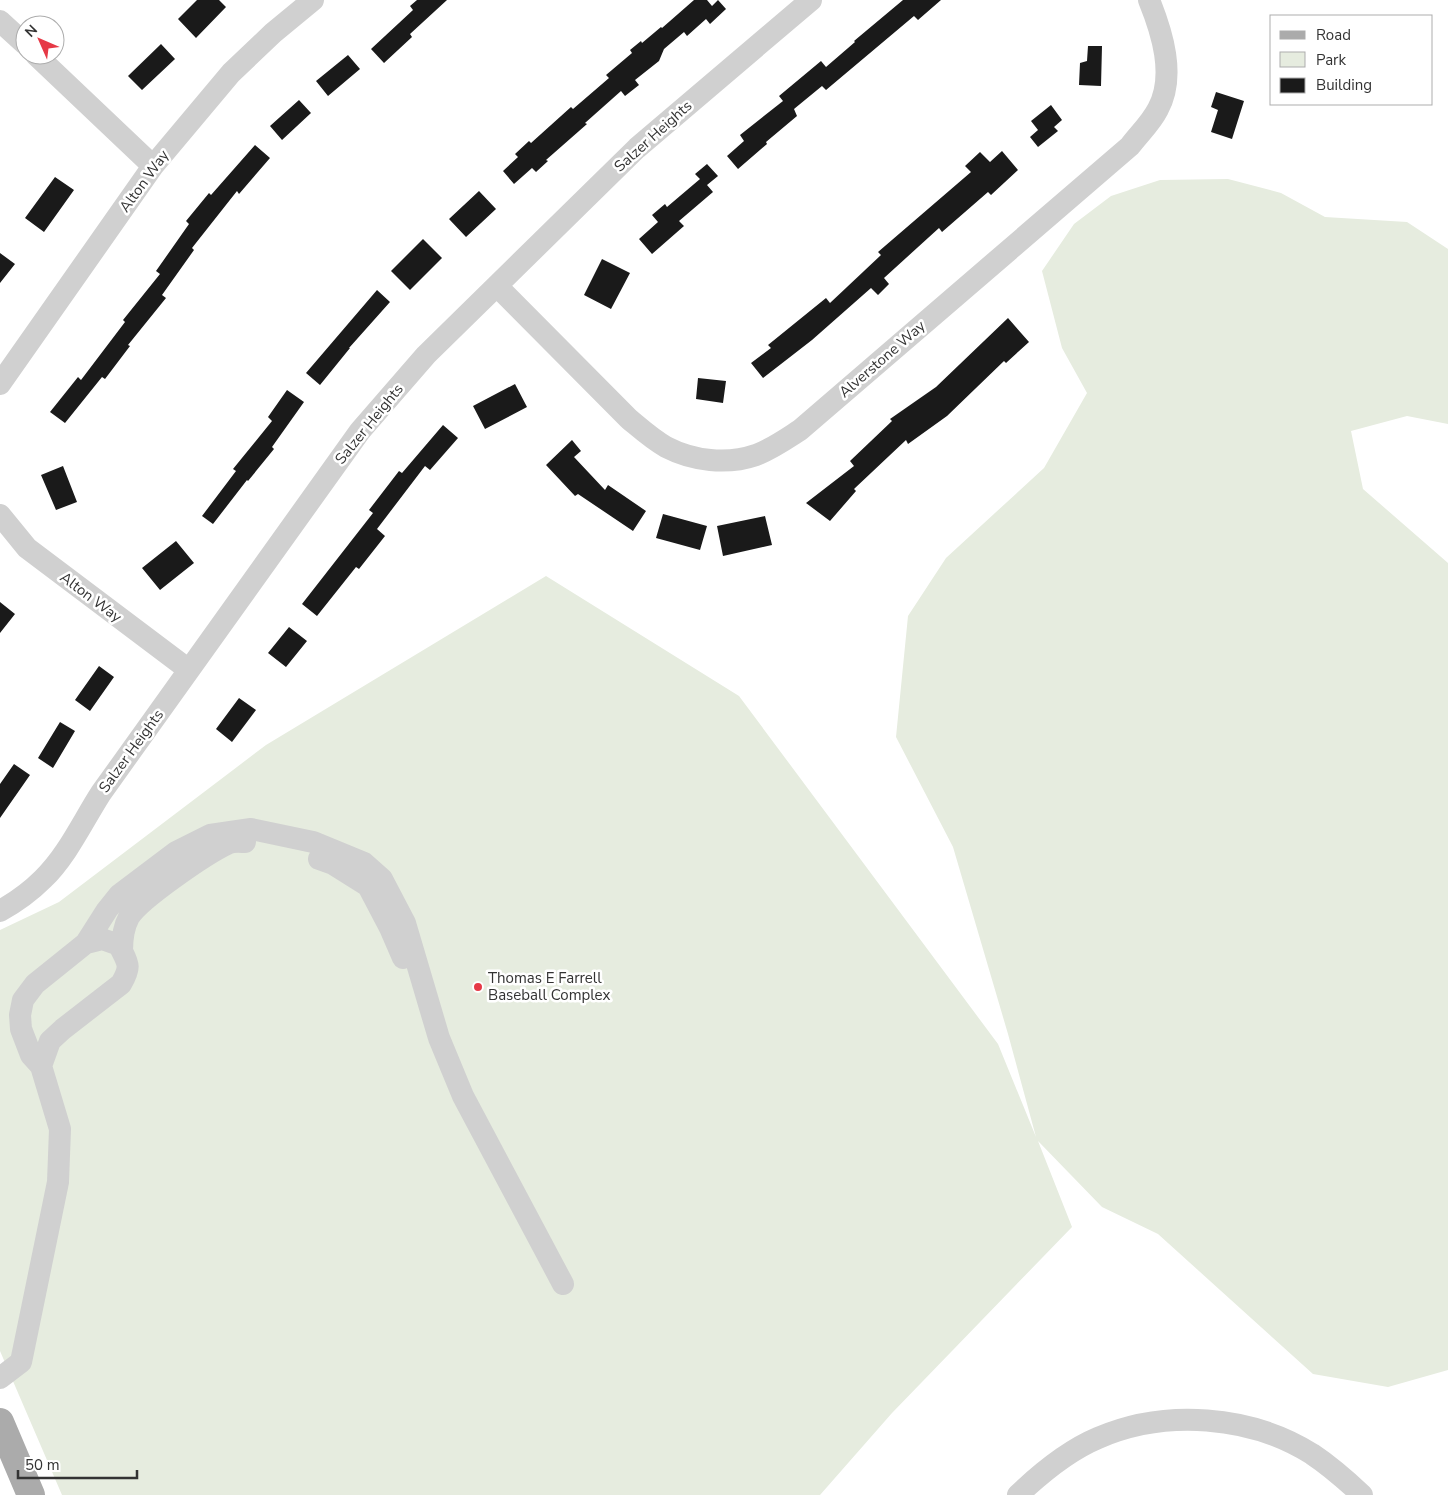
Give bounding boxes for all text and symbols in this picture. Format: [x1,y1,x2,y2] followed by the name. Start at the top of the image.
[15,15,65,65] north arrow
[1270,15,1433,105] legend
[21,21,42,42] text: N
[1316,25,1351,45] text: Road
[1316,50,1346,70] text: Park
[1316,75,1372,95] text: Building
[610,96,696,176] street label: Salzer Heights
[115,146,174,216] street label: Alton Way
[835,316,930,402] street label: Alverstone Way
[330,380,408,468] street label: Salzer Heights
[56,567,126,627] street label: Alton Way
[94,705,168,797] street label: Salzer Heights
[488,968,610,1005] place label: Thomas E Farrell Baseball Complex
[472,981,484,993] marker: Thomas E Farrell Baseball Complex
[18,1448,136,1480] scale bar
[25,1455,60,1475] text: 50 m

